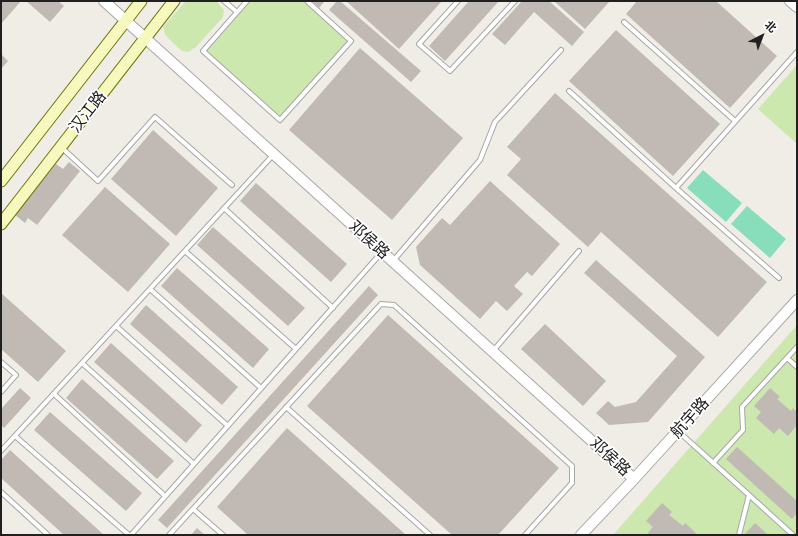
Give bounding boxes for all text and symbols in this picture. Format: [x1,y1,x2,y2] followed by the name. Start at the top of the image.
[742,16,782,56] north arrow
[763,19,778,34] text: 北
[66,87,110,137] street label: 汉江路
[345,217,393,263] street label: 邓侯路
[667,394,713,442] street label: 航宇路
[586,434,634,480] street label: 邓侯路

